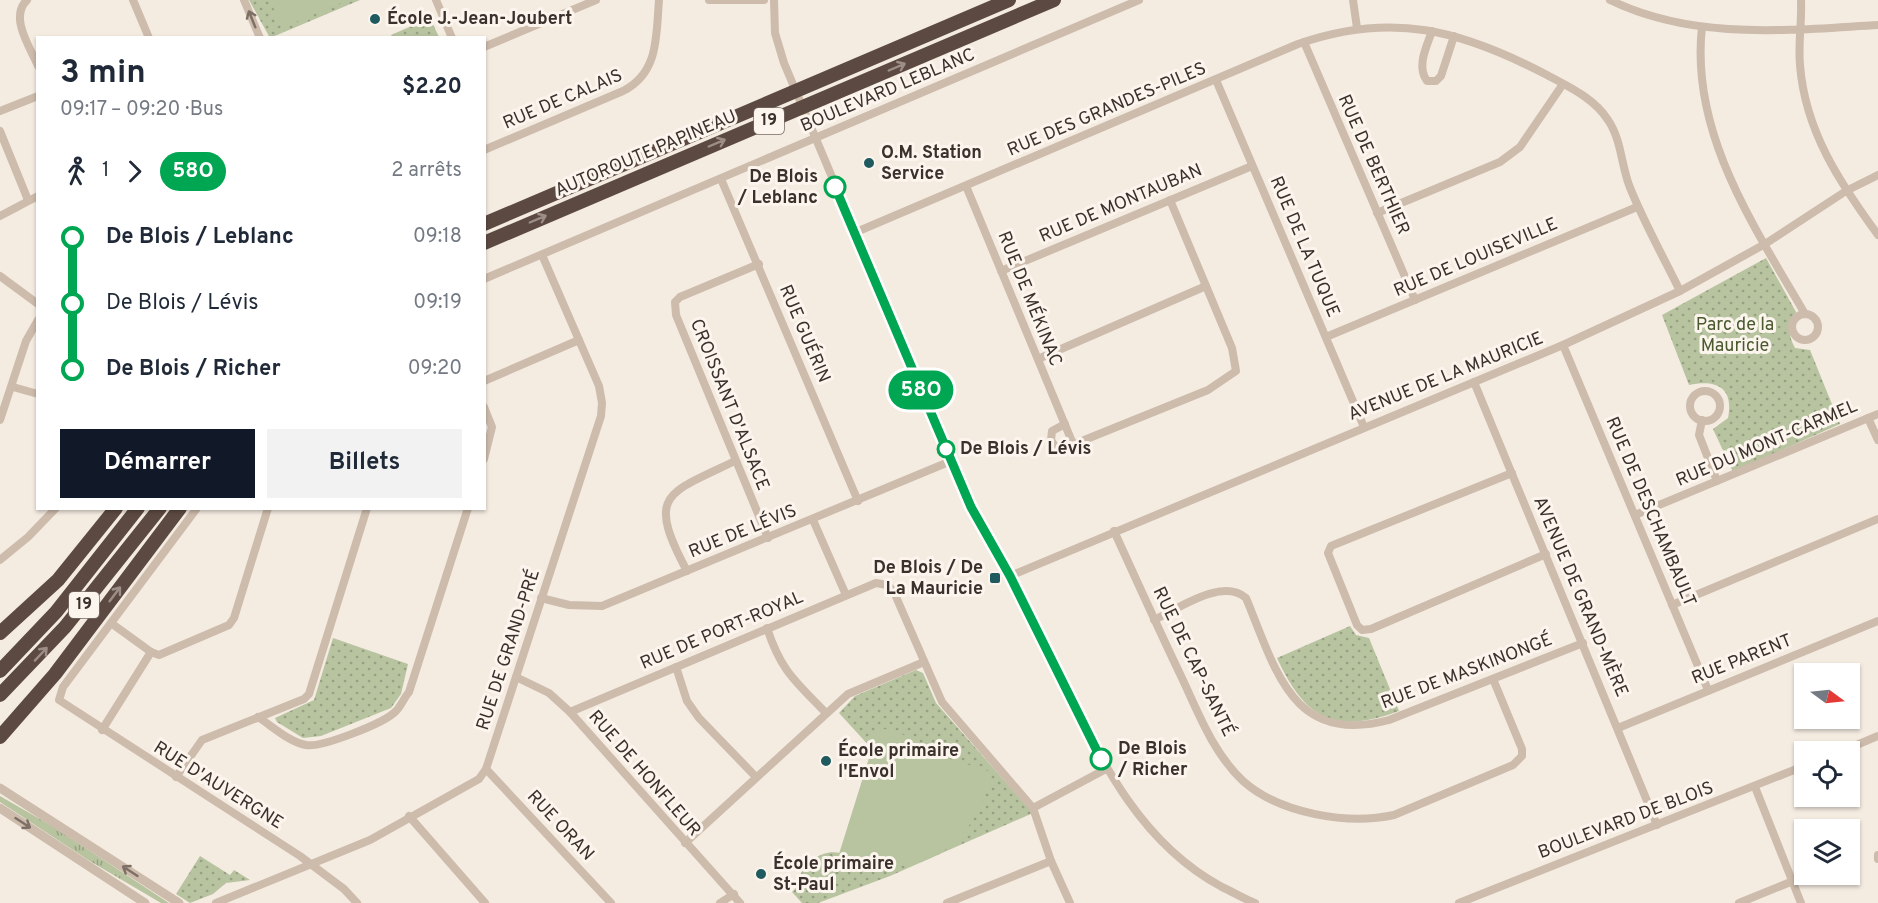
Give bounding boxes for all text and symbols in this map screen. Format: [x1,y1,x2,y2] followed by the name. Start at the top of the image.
[387,6,572,31] place label: École J.-Jean-Joubert
[246,10,257,28] one-way arrow
[368,12,382,26] marker: École J.-Jean-Joubert
[797,44,979,138] street label: BOULEVARD LEBLANC
[60,53,146,95] text: 3 min
[1004,58,1210,162] street label: RUE DES GRANDES-PILES
[887,61,906,72] one-way arrow
[500,64,626,136] street label: RUE DE CALAIS
[402,74,462,101] text: $2.20
[1332,91,1414,239] street label: RUE DE BERTHIER
[60,97,223,123] text: 09:17 – 09:20 · Bus
[552,105,740,203] street label: AUTOROUTE PAPINEAU
[754,108,784,134] road number: 19
[708,137,726,148] one-way arrow
[881,142,982,186] place label: O.M. Station Service
[60,155,93,188] icon: walk
[118,155,151,188] icon: forward
[862,156,876,170] marker: O.M. Station Service
[102,158,109,184] text: 1
[172,158,214,185] text: 58O
[391,158,462,184] text: 2 arrêts
[1036,159,1206,249] street label: RUE DE MONTAUBAN
[737,166,818,210] place label: De Blois / Leblanc
[1264,173,1344,321] street label: RUE DE LA TUQUE
[824,176,846,198] marker: De Blois / Leblanc
[528,213,547,224] one-way arrow
[1390,213,1562,303] street label: RUE DE LOUISEVILLE
[106,224,294,251] text: De Blois / Leblanc
[413,224,462,250] text: 09:18
[991,227,1068,370] street label: RUE DE MÉKINAC
[773,281,837,387] street label: RUE GUÉRIN
[106,290,259,317] text: De Blois / Lévis
[413,290,462,316] text: 09:19
[1696,314,1774,358] park label: Parc de la Mauricie
[684,316,774,494] street label: CROISSANT D'ALSACE
[1345,327,1547,427] street label: AVENUE DE LA MAURICIE
[106,356,281,383] text: De Blois / Richer
[408,356,462,382] text: 09:20
[886,370,956,410] line badge: 58O
[900,377,942,404] text: 58O
[1673,395,1861,493] street label: RUE DU MONT-CARMEL
[1600,413,1700,611] street label: RUE DE DESCHAMBAULT
[60,429,255,498] button: Démarrer
[267,429,462,498] button: Billets
[960,438,1091,461] place label: De Blois / Lévis
[937,440,955,458] marker: De Blois / Lévis
[1527,493,1635,701] street label: AVENUE DE GRAND-MÈRE
[685,498,800,564] street label: RUE DE LÉVIS
[873,557,983,601] place label: De Blois / De La Mauricie
[470,566,546,734] street label: RUE DE GRAND-PRÉ
[988,571,1002,585] marker: De Blois / De La Mauricie
[1147,582,1241,741] street label: RUE DE CAP-SANTÉ
[637,586,807,676] street label: RUE DE PORT-ROYAL
[109,587,122,603] one-way arrow
[69,592,99,618] road number: 19
[1377,627,1556,715] street label: RUE DE MASKINONGÉ
[1688,629,1796,691] street label: RUE PARENT
[34,646,48,661] one-way arrow
[1794,663,1860,729] north arrow
[1794,663,1860,885] map controls
[583,706,705,842] street label: RUE DE HONFLEUR
[149,737,287,835] street label: RUE D'AUVERGNE
[838,738,959,784] place label: École primaire l'Envol
[1117,738,1188,782] place label: De Blois / Richer
[1794,741,1860,807] button: locate
[1090,748,1112,770] marker: De Blois / Richer
[819,754,833,768] marker: École primaire l'Envol
[1535,777,1717,865] street label: BOULEVARD DE BLOIS
[521,786,599,866] street label: RUE ORAN
[14,817,31,829] one-way arrow
[1794,819,1860,885] button: layers
[773,851,894,897] place label: École primaire St-Paul
[122,865,139,877] one-way arrow
[754,867,768,881] marker: École primaire St-Paul

